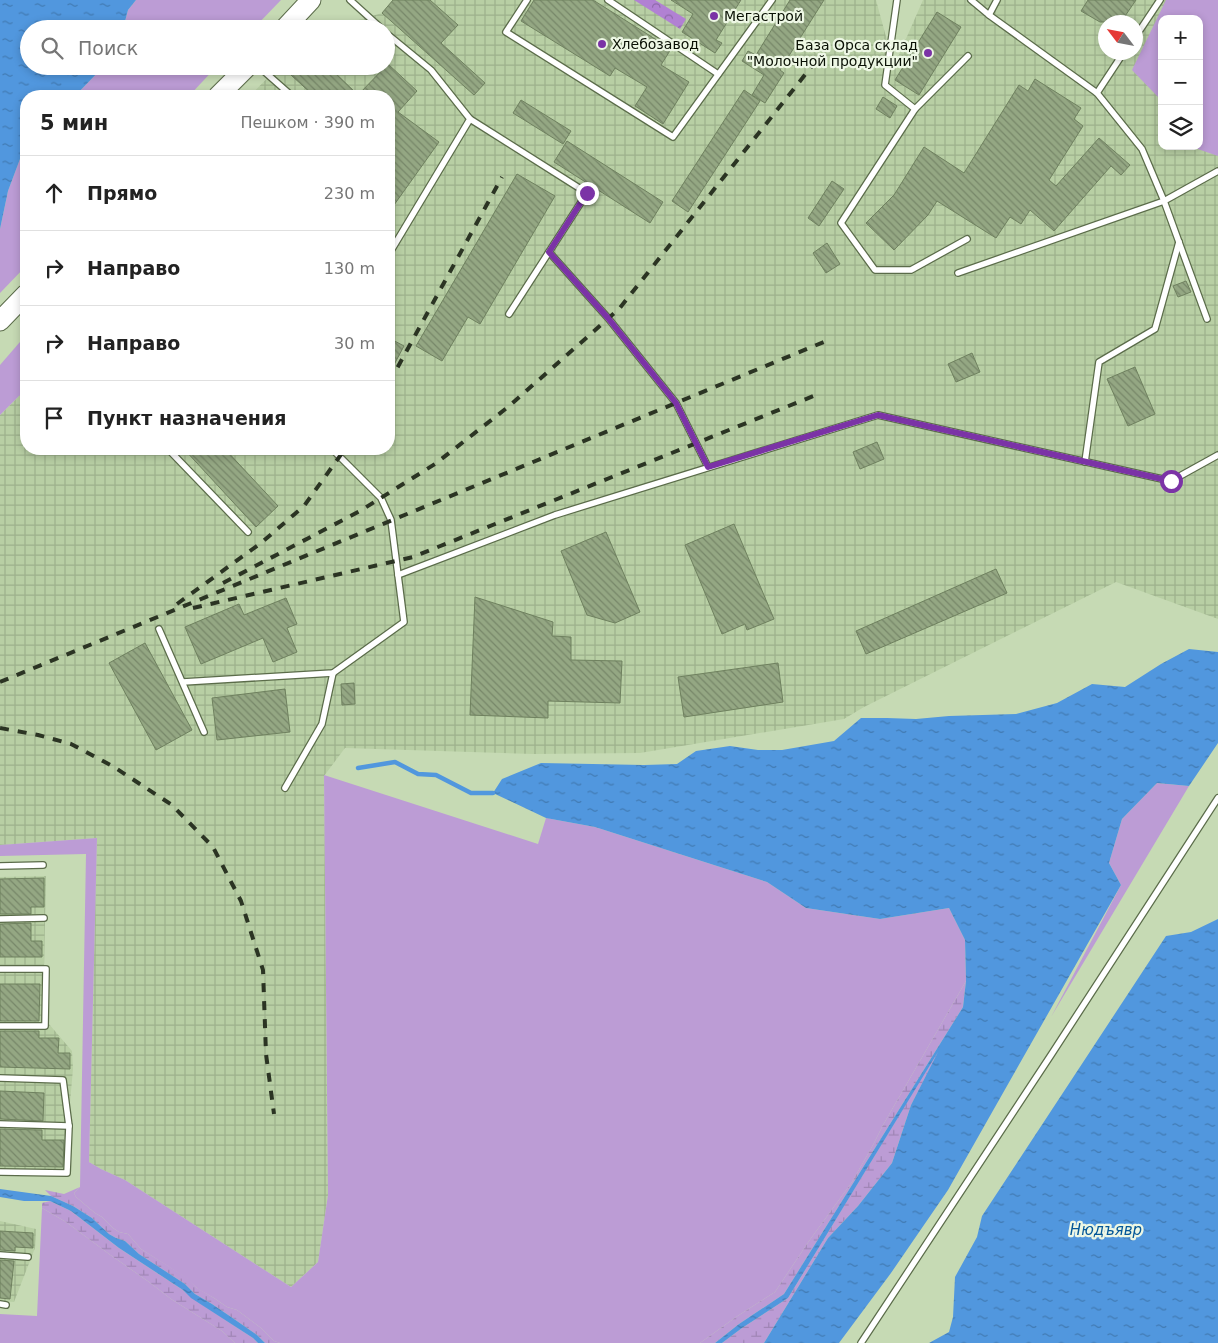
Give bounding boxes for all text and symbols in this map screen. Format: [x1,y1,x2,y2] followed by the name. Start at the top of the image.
[724,8,803,24] place label: Мегастрой
[708,10,720,22] marker: Мегастрой
[1098,15,1143,60] north arrow
[1158,15,1203,150] map controls
[1158,15,1203,60] button: +
[20,20,395,75] search box
[38,34,66,62] icon: search
[612,36,699,52] place label: Хлебозавод
[78,37,138,59] text: Поиск
[747,37,918,69] place label: База Орса склад "Молочной продукции"
[596,38,608,50] marker: Хлебозавод
[922,47,934,59] marker: База Орса склад "Молочной продукции"
[1158,60,1203,105] button: −
[1158,105,1203,150] button: layers
[40,111,108,135] text: 5 мин
[240,113,375,132] text: Пешком · 390 m
[40,179,68,207] icon: ahead
[87,182,157,204] text: Прямо
[576,182,599,205] route end
[324,184,375,203] text: 230 m
[40,254,68,282] icon: right
[87,257,180,279] text: Направо
[324,259,375,278] text: 130 m
[40,329,68,357] icon: right
[87,332,180,354] text: Направо
[334,334,375,353] text: 30 m
[40,404,68,432] icon: arrive
[87,407,286,429] text: Пункт назначения
[1160,470,1183,493] route start
[1070,1221,1142,1239] water label: Нюдъявр

